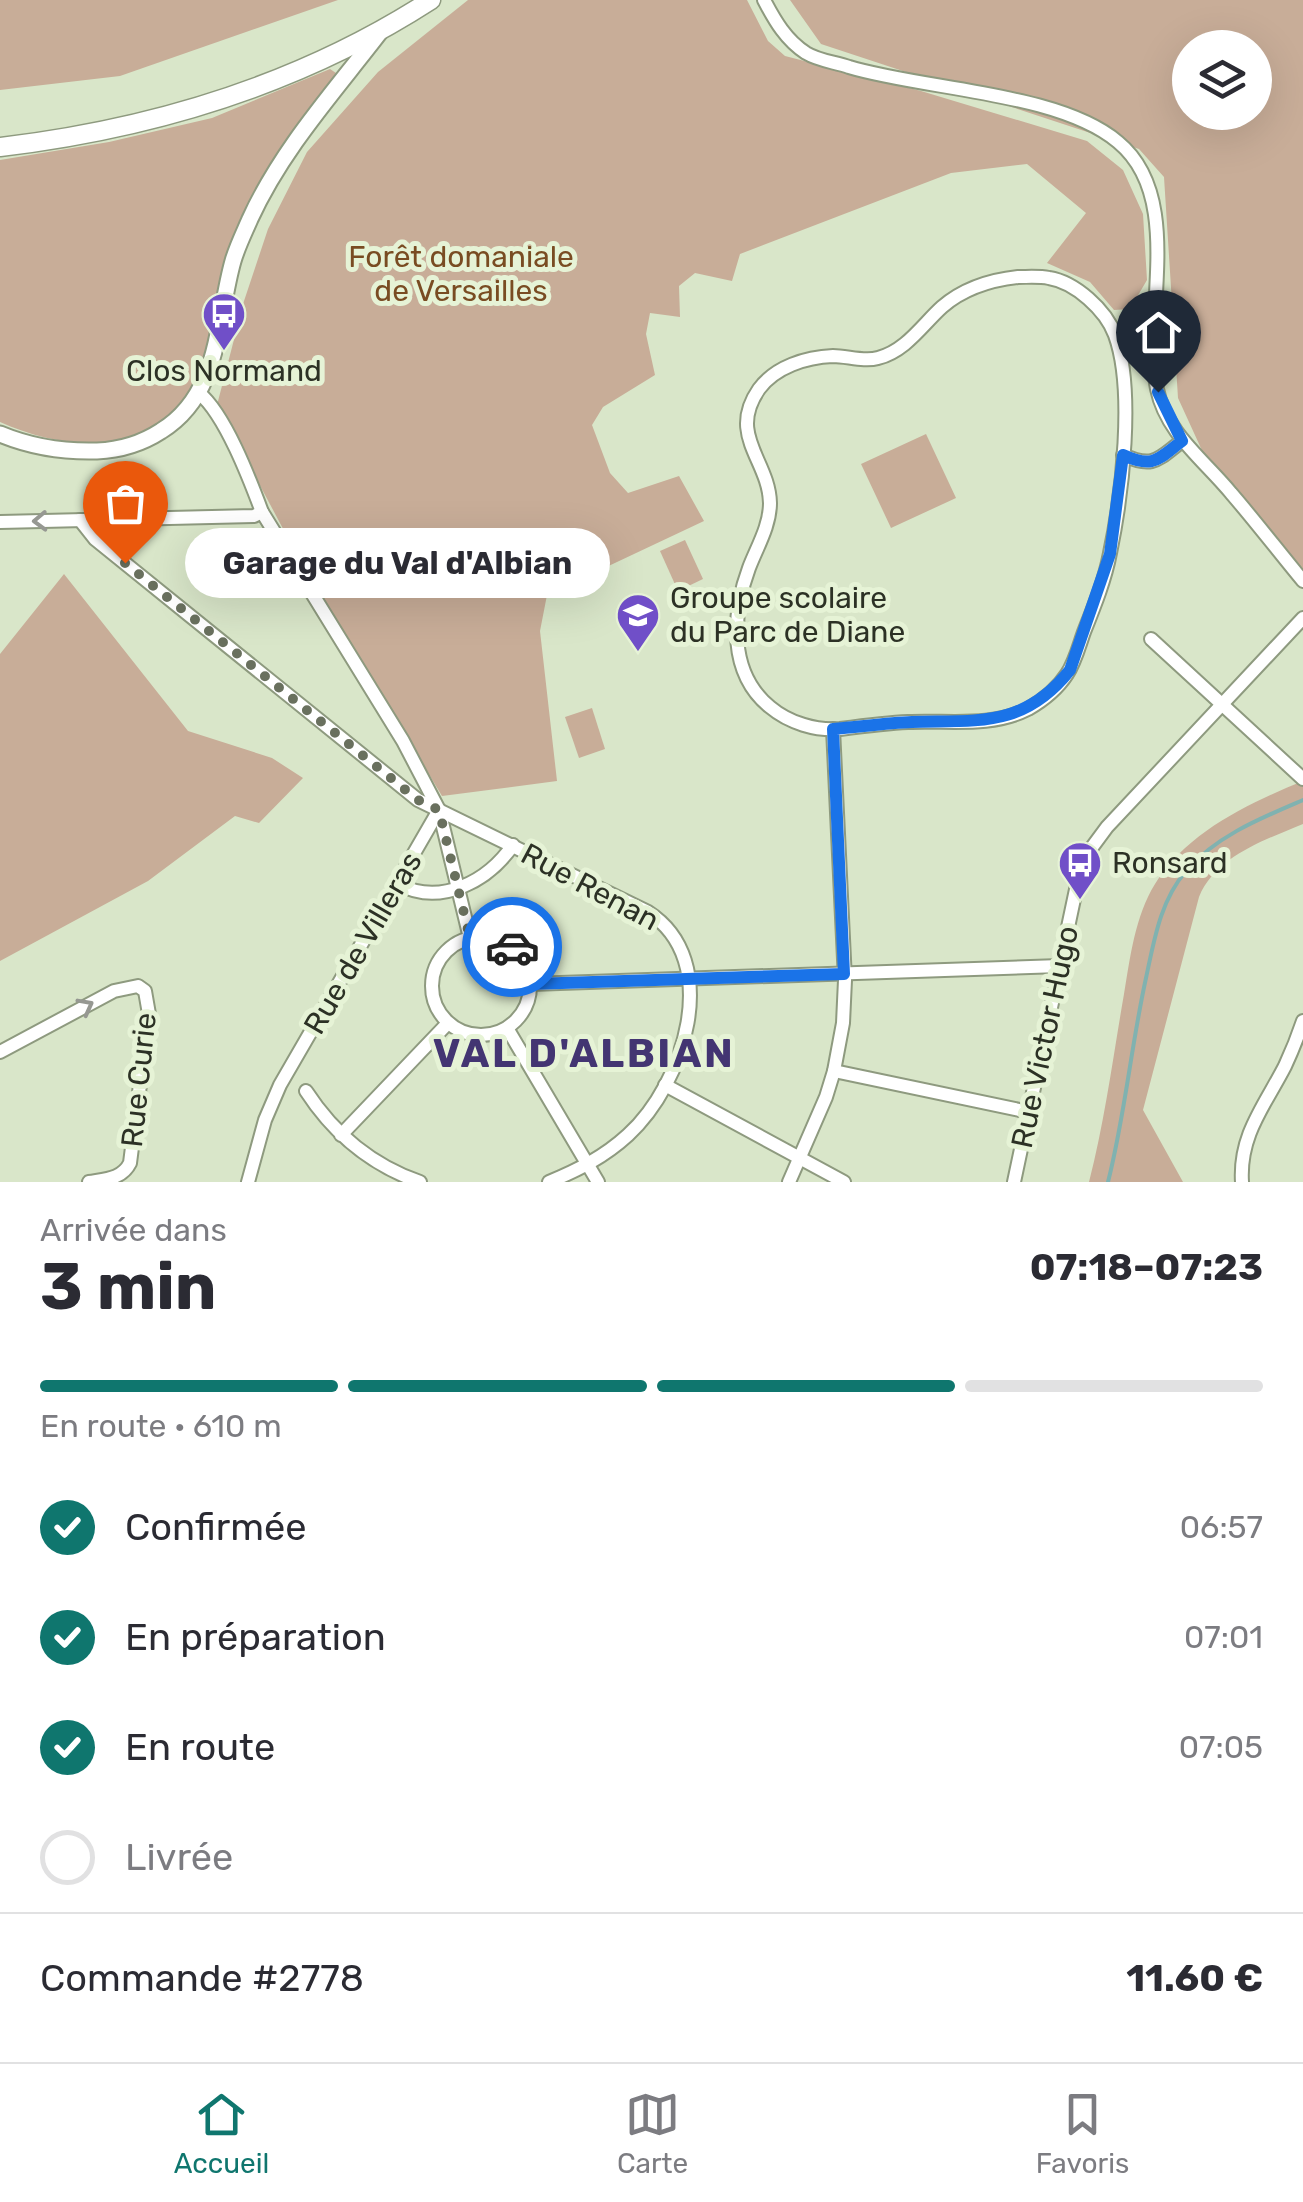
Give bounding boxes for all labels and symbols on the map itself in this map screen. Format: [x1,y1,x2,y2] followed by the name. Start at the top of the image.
[348,239,574,309] park label: Forêt domaniale de Versailles
[1116,290,1201,393] pin
[201,291,247,352] bus stop icon: Clos Normand
[126,353,322,389] place label: Clos Normand
[83,461,168,564] pin
[31,510,47,531] one-way arrow
[185,528,610,598] callout: Garage du Val d'Albian
[670,580,905,650] place label: Groupe scolaire du Parc de Diane
[615,592,661,653] school or university icon: Groupe scolaire du Parc de Diane
[515,836,665,938] street label: Rue Renan
[1057,840,1103,901] bus stop icon: Ronsard
[1112,845,1228,881] place label: Ronsard
[296,846,430,1040] street label: Rue de Villeras
[462,897,562,997] courier
[1004,923,1086,1151] street label: Rue Victor Hugo
[75,998,93,1018] one-way arrow
[114,1011,164,1149] street label: Rue Curie
[433,1030,735,1077] district label: VAL D'ALBIAN

